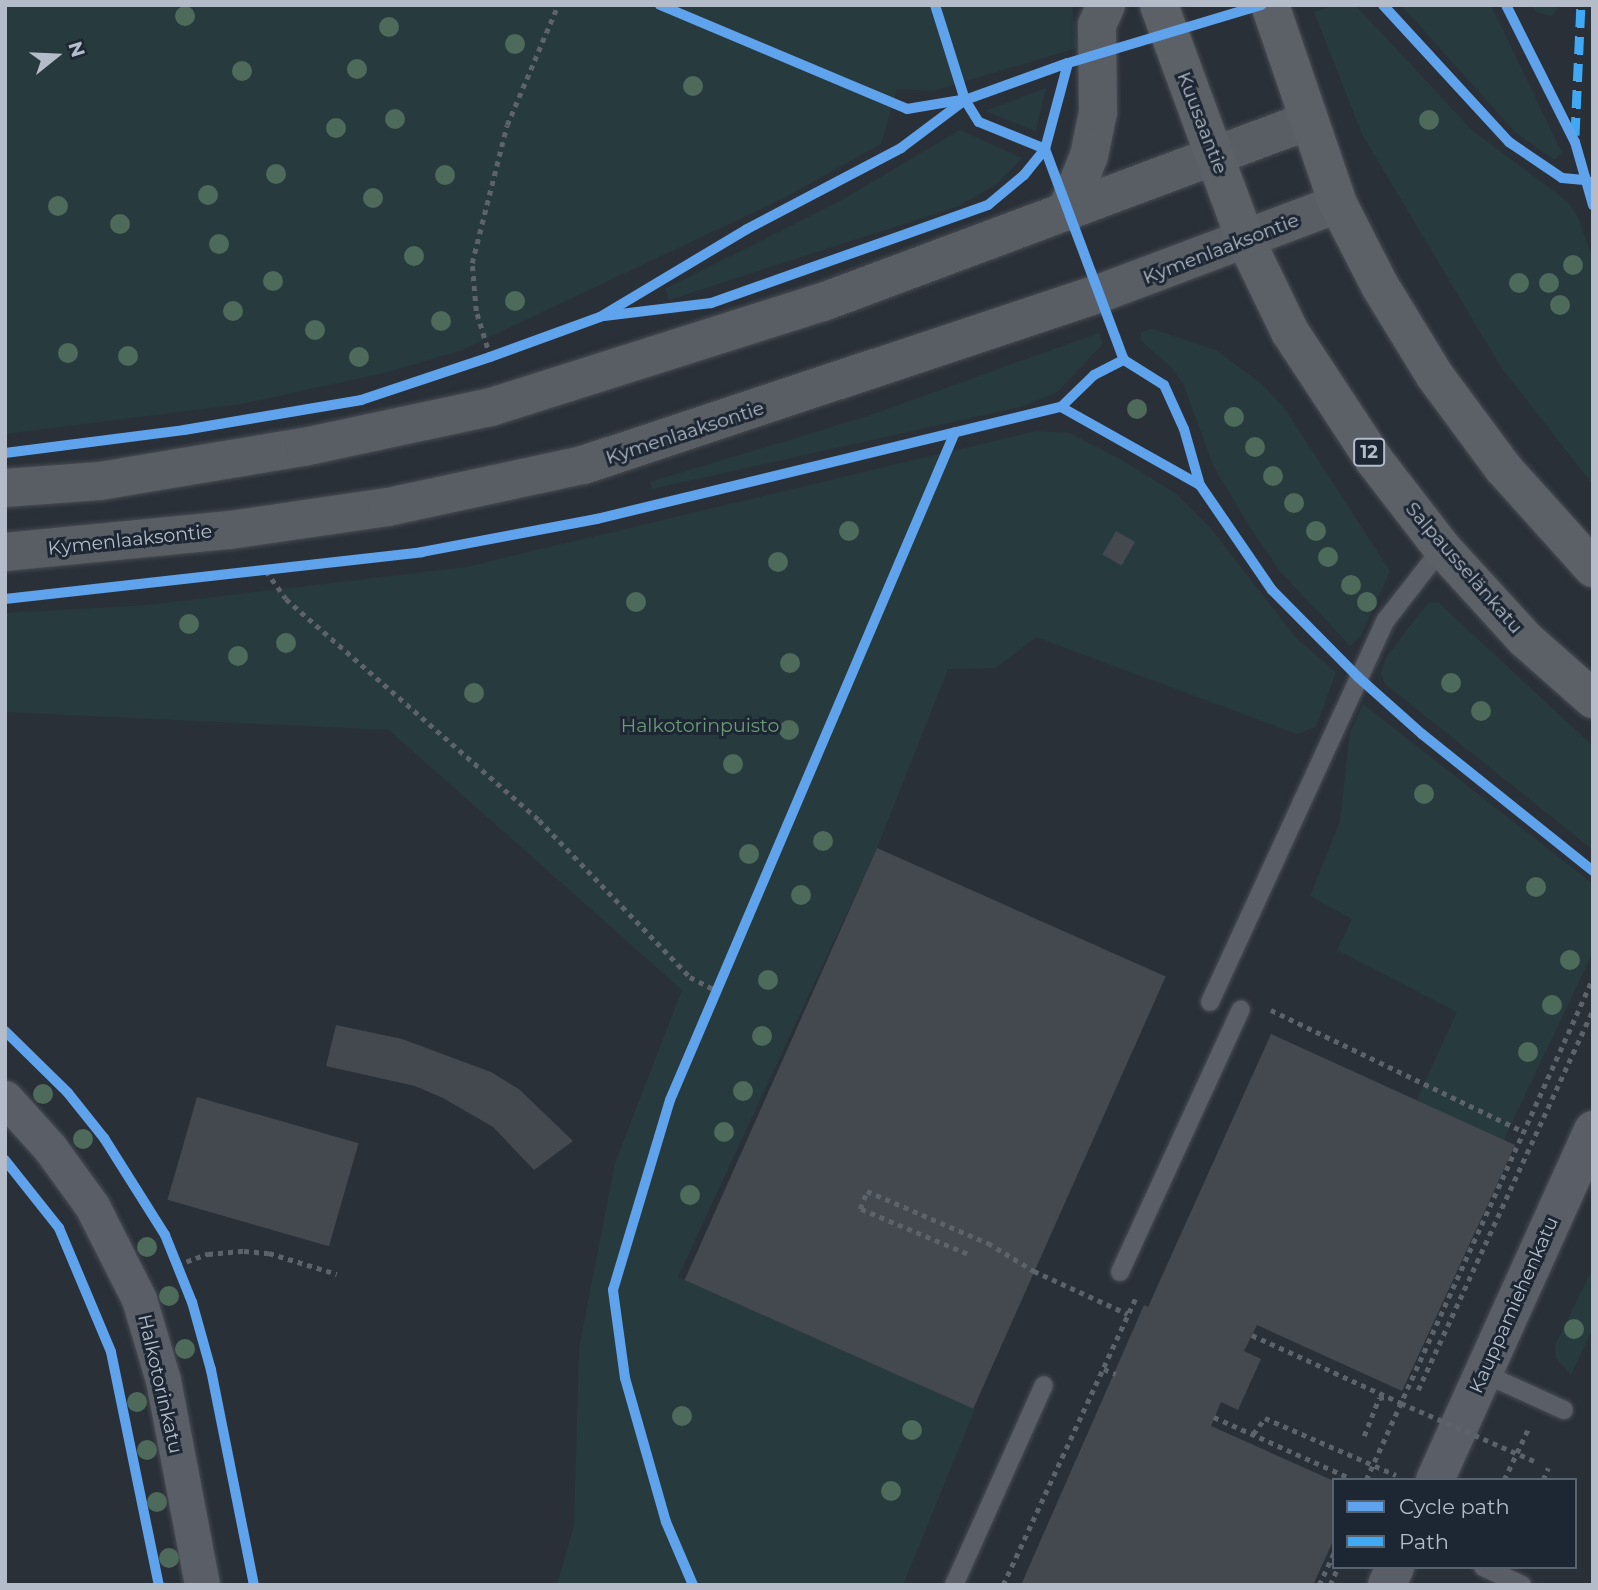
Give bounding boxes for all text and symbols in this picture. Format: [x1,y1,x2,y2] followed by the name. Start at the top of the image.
[21,21,91,91] north arrow
[63,38,90,60] text: N
[1172,69,1232,177] street label: Kuusaantie
[1140,209,1302,289] street label: Kymenlaaksontie
[603,397,767,469] street label: Kymenlaaksontie
[1352,438,1386,466] road number: 12
[1401,498,1527,638] street label: Salpausselänkatu
[47,520,213,560] street label: Kymenlaaksontie
[621,715,779,737] park label: Halkotorinpuisto
[1465,1213,1563,1397] street label: Kauppamiehenkatu
[133,1312,187,1456] street label: Halkotorinkatu
[1332,1478,1577,1569] legend
[1399,1494,1510,1519] text: Cycle path
[1399,1529,1449,1554] text: Path

